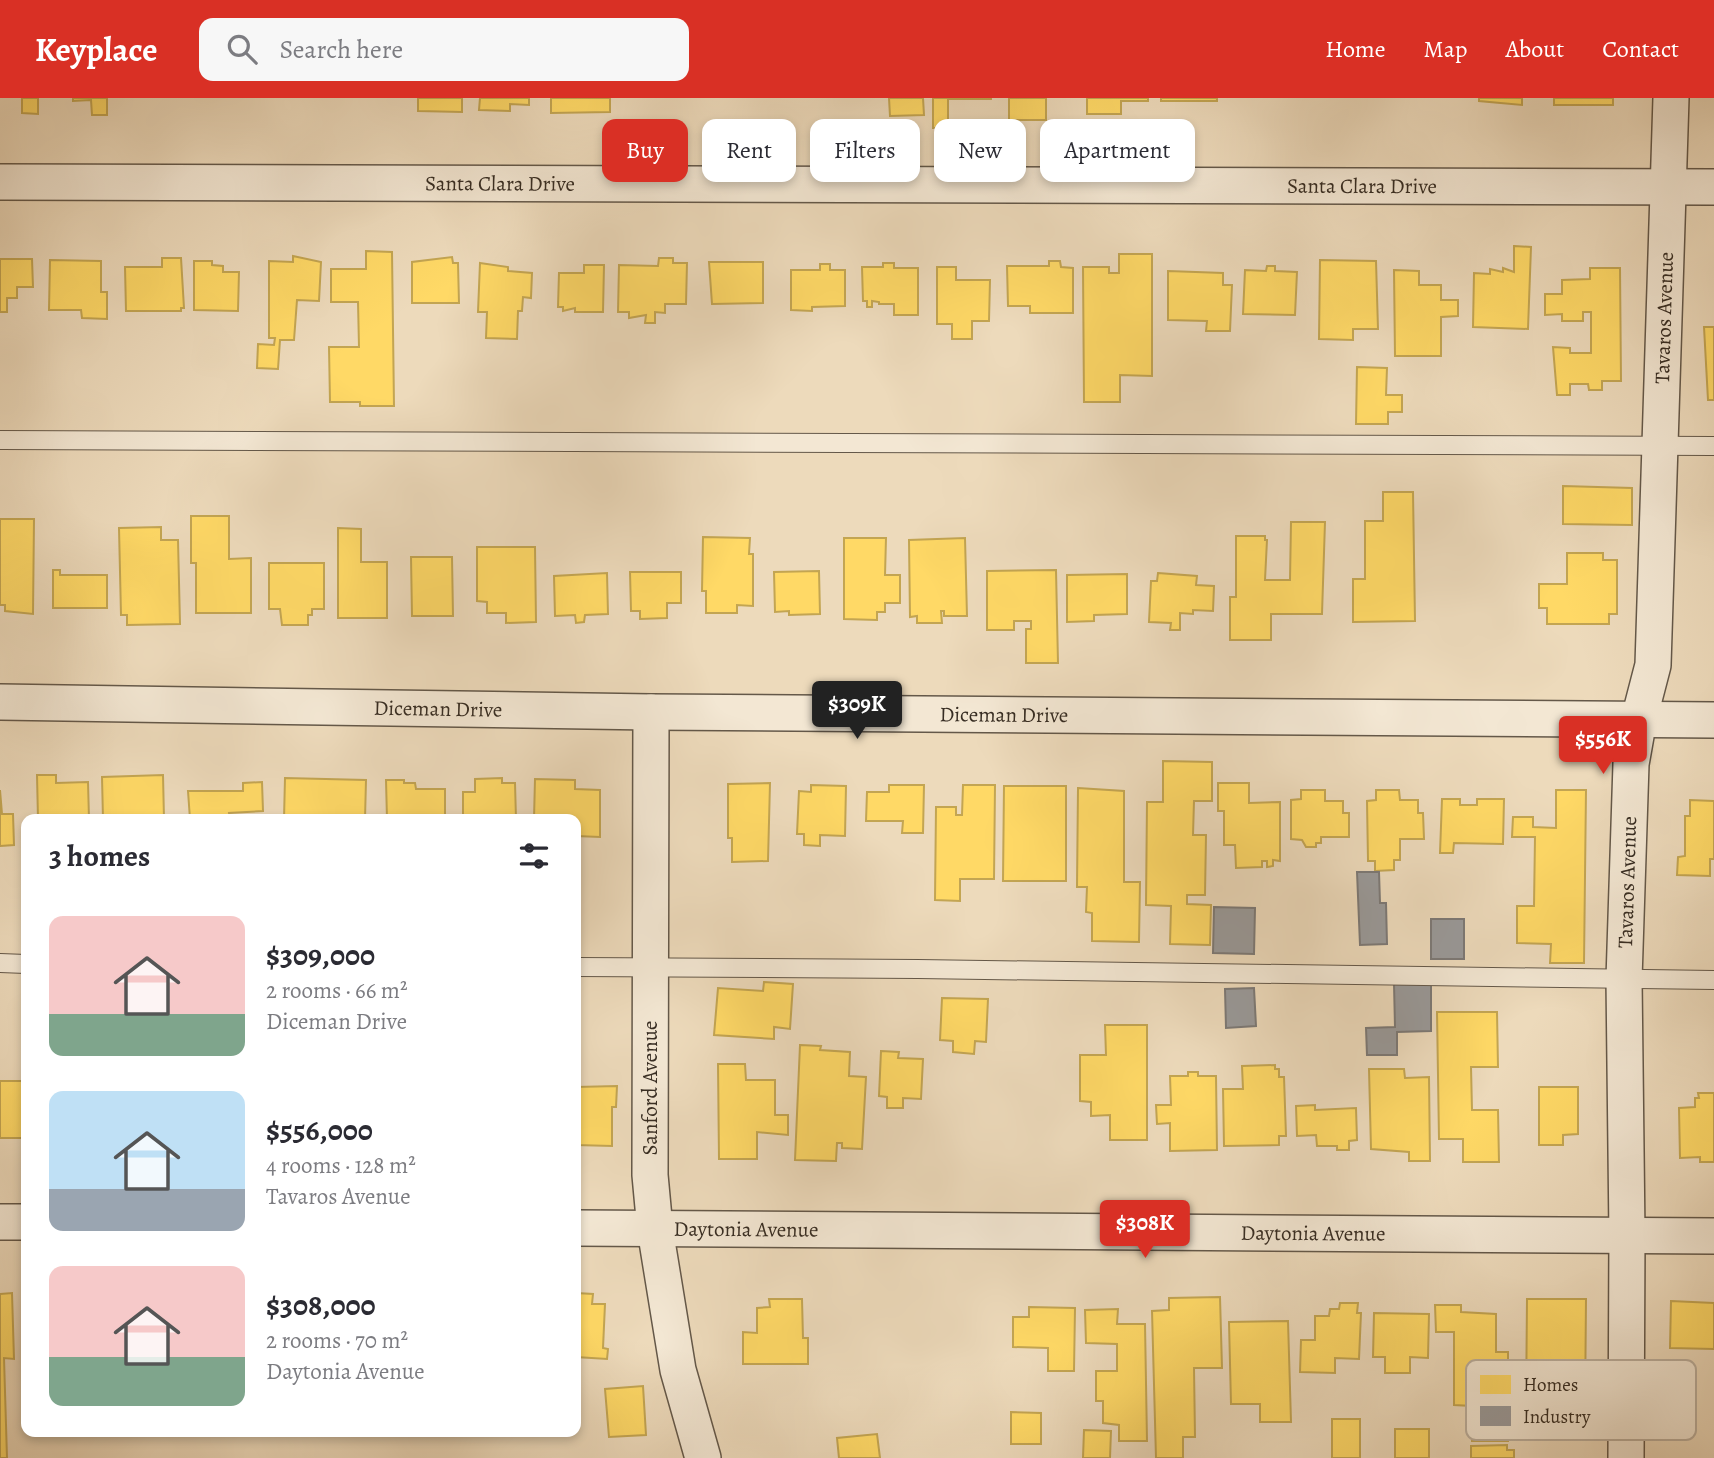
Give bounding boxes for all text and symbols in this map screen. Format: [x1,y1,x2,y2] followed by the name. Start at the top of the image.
[199,18,689,81] search box
[35,27,157,72] text: Keyplace
[223,30,261,68] icon: search
[279,32,403,67] text: Search here
[1325,33,1386,65] text: Home
[1424,33,1468,65] text: Map
[1506,33,1564,65] text: About
[1602,33,1679,65] text: Contact
[602,119,688,182] chip: Buy
[702,119,796,182] chip: Rent
[810,119,920,182] chip: Filters
[934,119,1026,182] chip: New
[1040,119,1195,182] chip: Apartment
[425,169,575,198] street label: Santa Clara Drive
[1287,172,1437,200] street label: Santa Clara Drive
[1648,251,1680,384] street label: Tavaros Avenue
[808,682,906,741] pin: $309K
[828,688,886,719] text: $309K
[373,694,503,724] street label: Diceman Drive
[939,700,1068,729] street label: Diceman Drive
[1554,716,1652,776] pin: $556K
[1575,723,1631,754] text: $556K
[1611,816,1643,949] street label: Tavaros Avenue
[49,836,150,876] text: 3 homes
[515,837,553,875] icon: filters
[266,935,375,975] text: $309,000
[105,944,189,1028] icon: home
[266,975,408,1006] text: 2 rooms · 66 m²
[266,1006,407,1037] text: Diceman Drive
[636,1021,664,1155] street label: Sanford Avenue
[266,1110,373,1150] text: $556,000
[105,1119,189,1203] icon: home
[266,1150,416,1181] text: 4 rooms · 128 m²
[266,1181,411,1212] text: Tavaros Avenue
[1096,1200,1194,1260] pin: $308K
[1116,1207,1174,1238] text: $308K
[673,1215,819,1244] street label: Daytonia Avenue
[1240,1219,1386,1248] street label: Daytonia Avenue
[266,1285,376,1325] text: $308,000
[105,1294,189,1378] icon: home
[266,1325,408,1356] text: 2 rooms · 70 m²
[266,1356,425,1387] text: Daytonia Avenue
[1466,1360,1696,1440] legend
[1523,1372,1578,1398] text: Homes
[1523,1404,1591,1430] text: Industry

